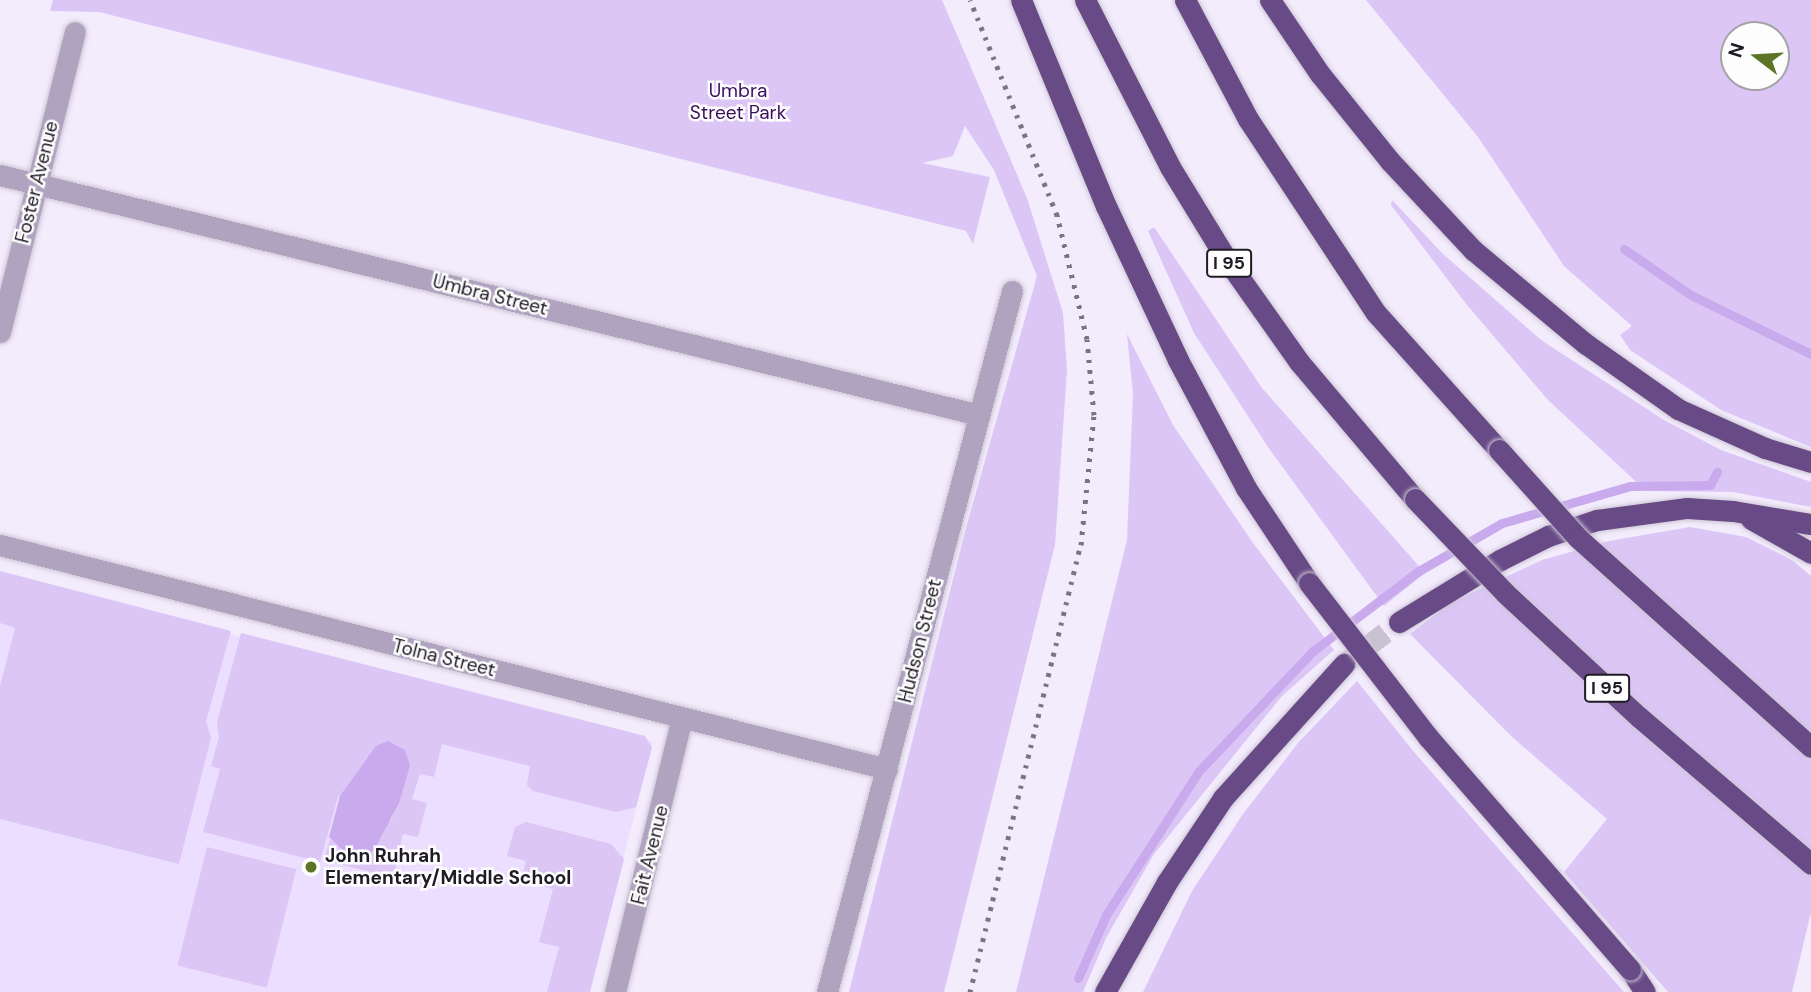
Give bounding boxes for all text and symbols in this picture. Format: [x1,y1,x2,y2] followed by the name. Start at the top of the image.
[1720,21,1790,91] north arrow
[1722,40,1750,61] text: N
[690,80,786,124] park label: Umbra Street Park
[11,119,63,245] street label: Foster Avenue
[1204,248,1254,278] road number: I 95
[430,270,550,320] street label: Umbra Street
[894,577,946,705] street label: Hudson Street
[390,634,498,682] street label: Tolna Street
[1582,674,1632,702] road number: I 95
[627,803,673,907] street label: Fait Avenue
[325,845,571,889] place label: John Ruhrah Elementary/Middle School
[303,859,319,875] marker: John Ruhrah Elementary/Middle School

